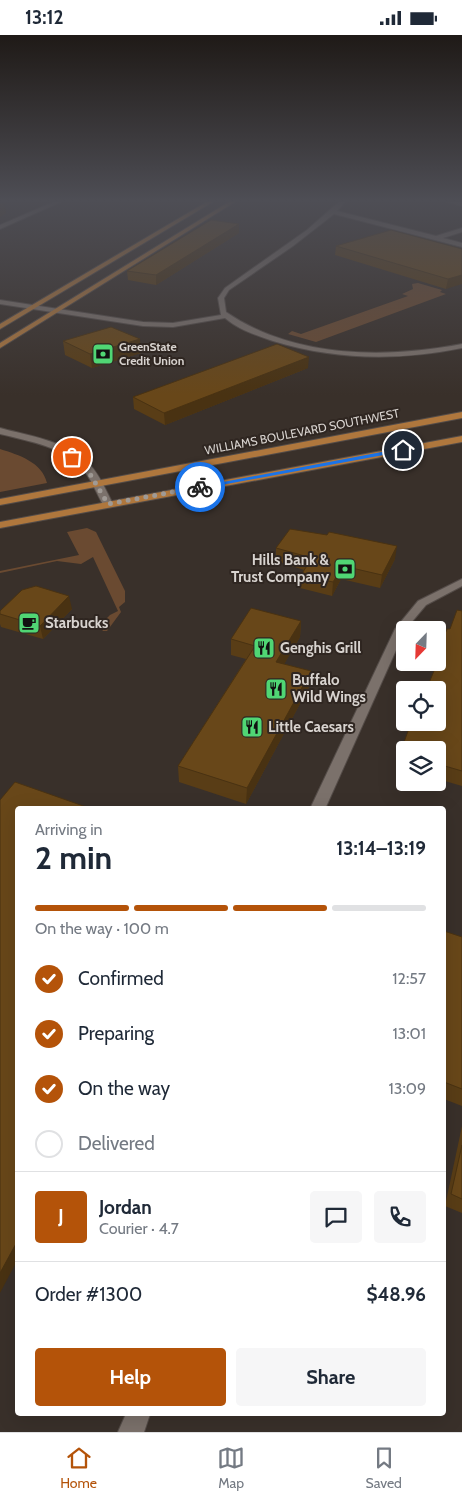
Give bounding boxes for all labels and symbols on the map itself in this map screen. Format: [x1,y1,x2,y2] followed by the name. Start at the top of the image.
[119,339,184,368] place label: GreenState Credit Union
[91,342,115,366] bank icon: GreenState Credit Union
[203,405,401,458] street label: WILLIAMS BOULEVARD SOUTHWEST
[382,429,424,471] pin
[51,436,93,478] pin
[175,462,225,512] courier
[231,551,330,586] place label: Hills Bank & Trust Company
[333,557,357,581] bank icon: Hills Bank & Trust Company
[17,611,41,635] cafe icon: Starbucks
[45,614,108,632] place label: Starbucks
[396,621,446,671] north arrow
[252,636,276,660] restaurant icon: Genghis Grill
[280,639,361,657] place label: Genghis Grill
[292,671,366,706] place label: Buffalo Wild Wings
[264,677,288,701] restaurant icon: Buffalo Wild Wings
[240,715,264,739] restaurant icon: Little Caesars
[268,718,354,736] place label: Little Caesars

